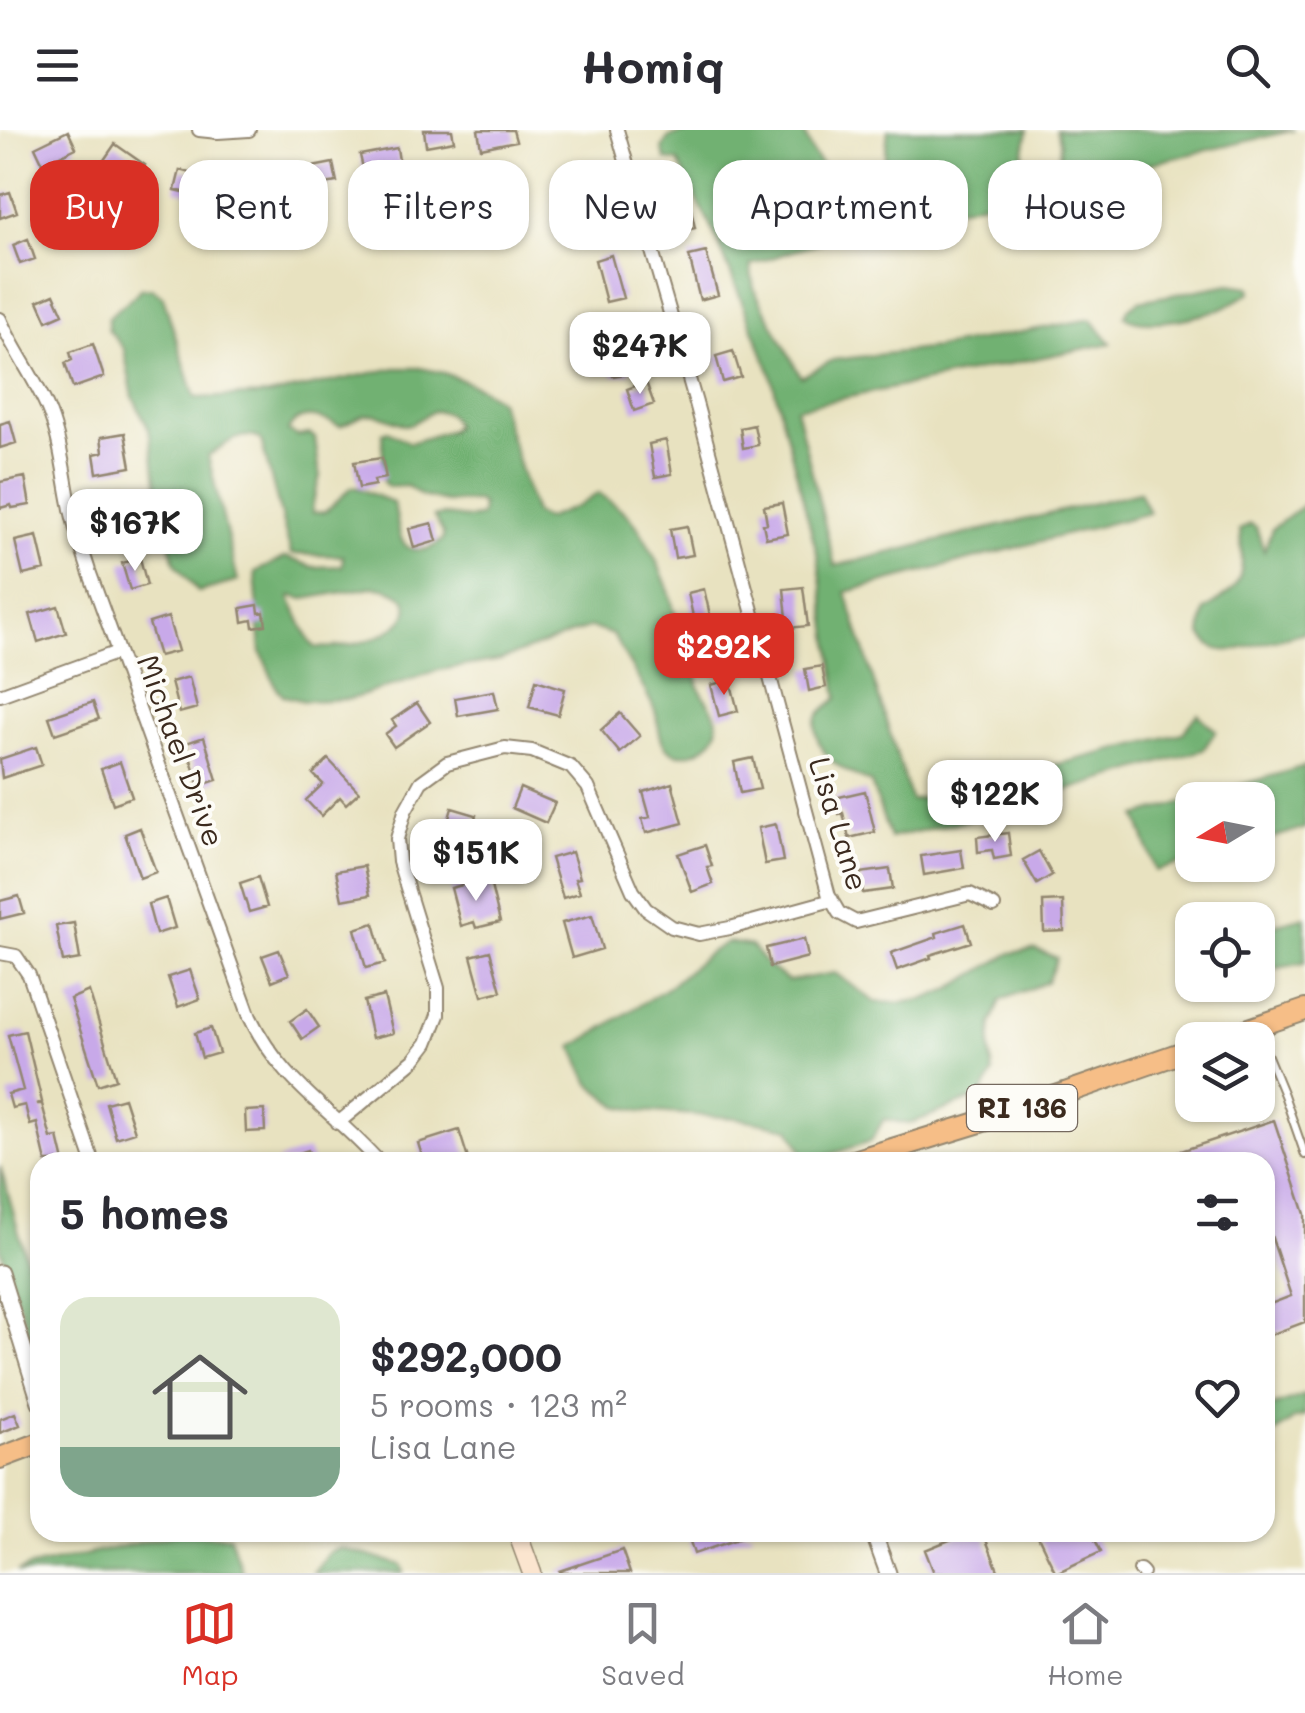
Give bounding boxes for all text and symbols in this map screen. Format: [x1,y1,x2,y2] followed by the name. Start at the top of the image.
[581,36,724,94] text: Homiq
[30,38,85,93] icon: menu
[1220,38,1275,93] icon: search
[30,160,159,250] chip: Buy
[179,160,328,250] chip: Rent
[348,160,529,250] chip: Filters
[549,160,693,250] chip: New
[713,160,968,250] chip: Apartment
[988,160,1162,250] chip: House
[570,312,710,397] pin: $247K
[592,323,688,365] text: $247K
[65,489,205,574] pin: $167K
[89,500,181,542] text: $167K
[654,613,794,698] pin: $292K
[676,624,772,666] text: $292K
[129,649,235,852] street label: Michael Drive
[801,752,879,895] street label: Lisa Lane
[925,760,1065,845] pin: $122K
[950,771,1040,813] text: $122K
[1175,782,1275,882] north arrow
[1175,782,1275,1122] map controls
[406,819,546,904] pin: $151K
[432,830,520,872] text: $151K
[1175,902,1275,1002] button: locate
[1175,1022,1275,1122] button: layers
[967,1085,1077,1131] road number: RI 136
[60,1185,229,1240] text: 5 homes
[1190,1185,1245,1240] icon: filters
[370,1328,562,1383] text: $292,000
[140,1337,260,1457] icon: home
[1190,1370,1245,1425] icon: heart
[370,1383,627,1425] text: 5 rooms · 123 m²
[370,1425,517,1467] text: Lisa Lane
[181,1596,238,1692] tab: Map
[601,1596,684,1692] tab: Saved
[1047,1596,1124,1692] tab: Home

